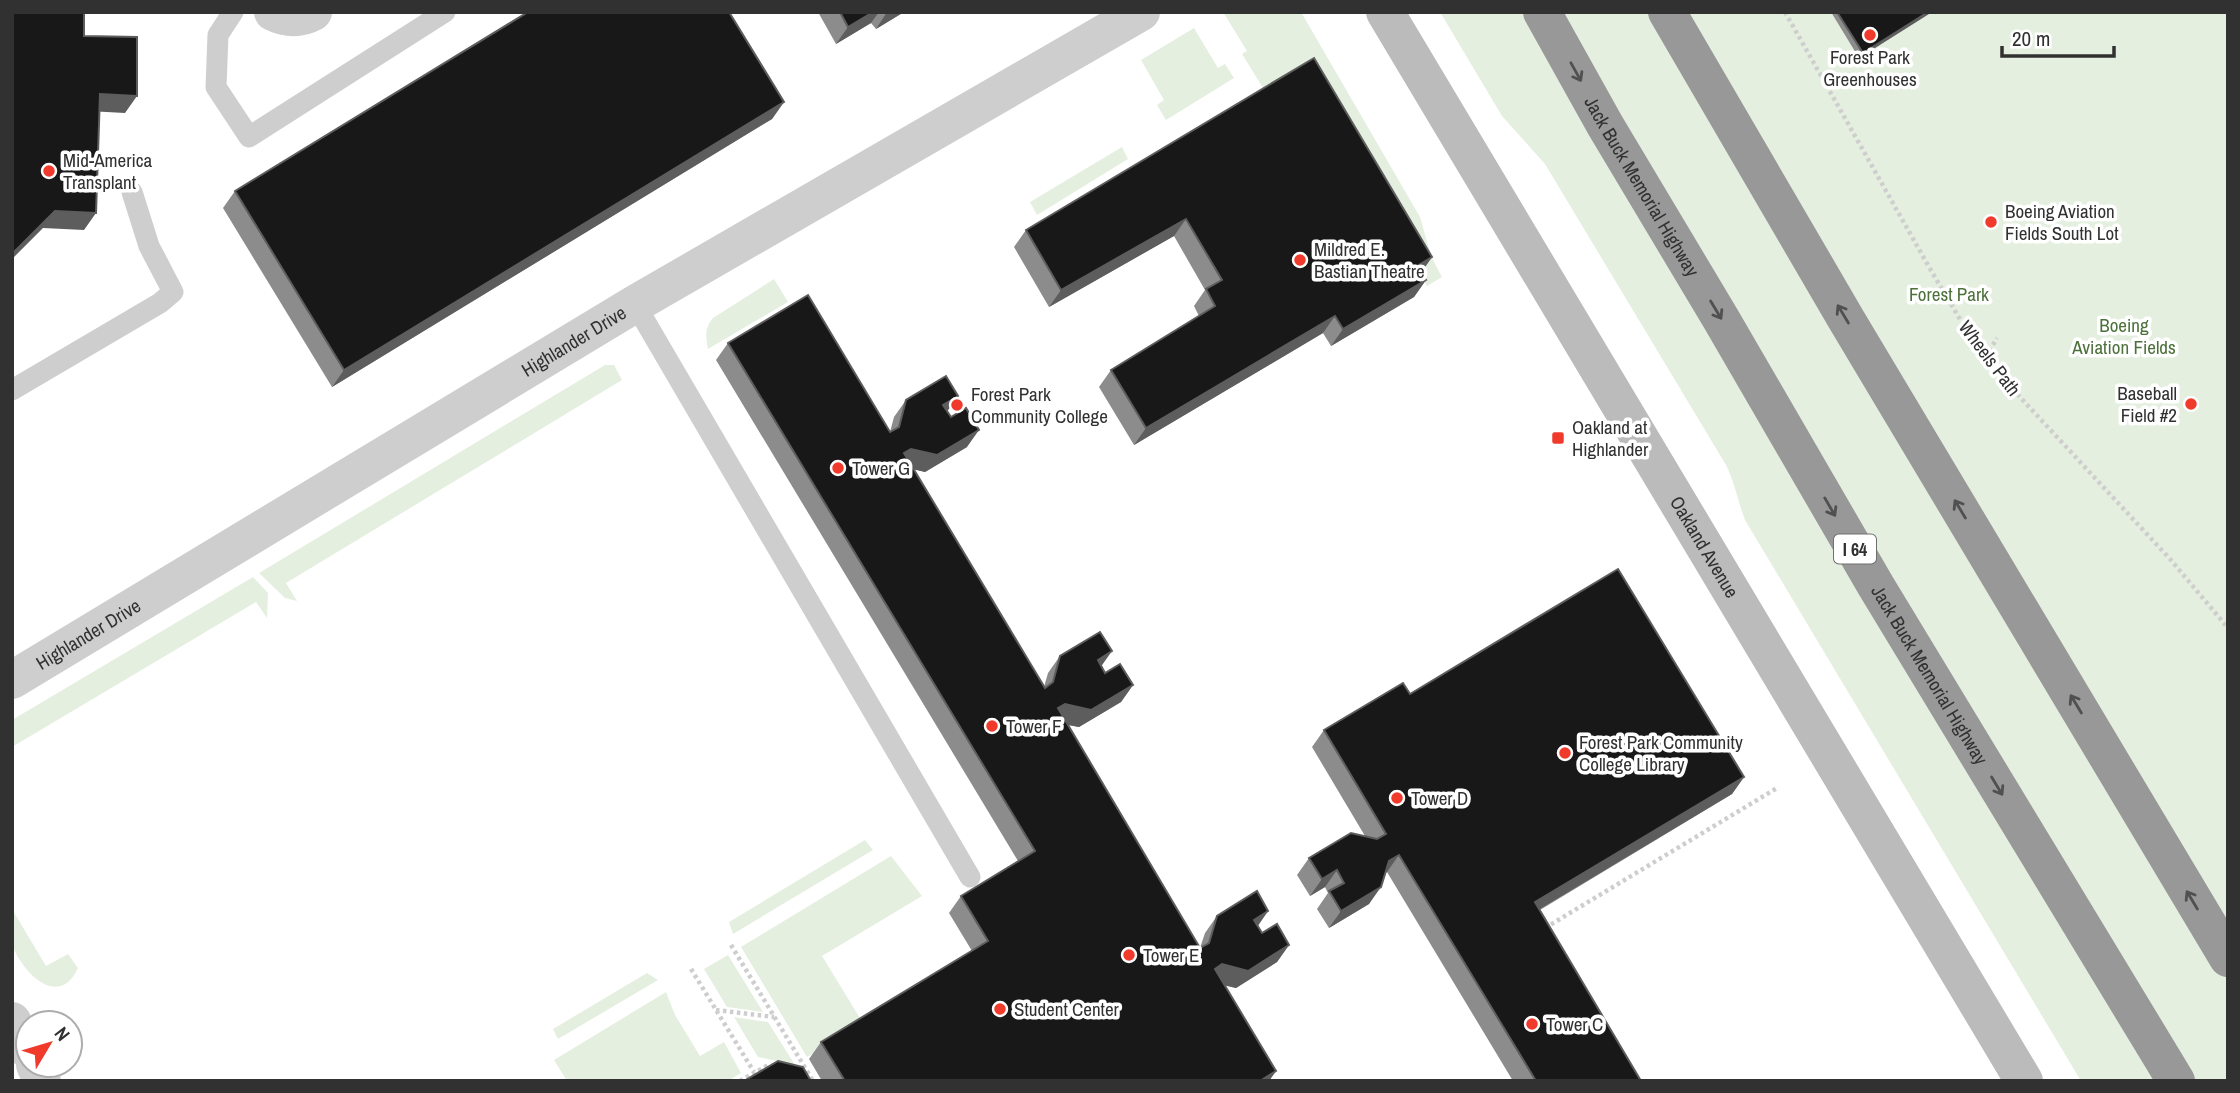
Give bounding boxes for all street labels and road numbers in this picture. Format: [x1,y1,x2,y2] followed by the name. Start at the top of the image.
[1579,92,1706,281] street label: Jack Buck Memorial Highway
[516,299,631,383] street label: Highlander Drive
[1953,315,2027,401] street label: Wheels Path
[1664,491,1745,602] street label: Oakland Avenue
[1834,534,1876,564] road number: I 64
[1865,580,1994,770] street label: Jack Buck Memorial Highway
[31,592,145,676] street label: Highlander Drive

